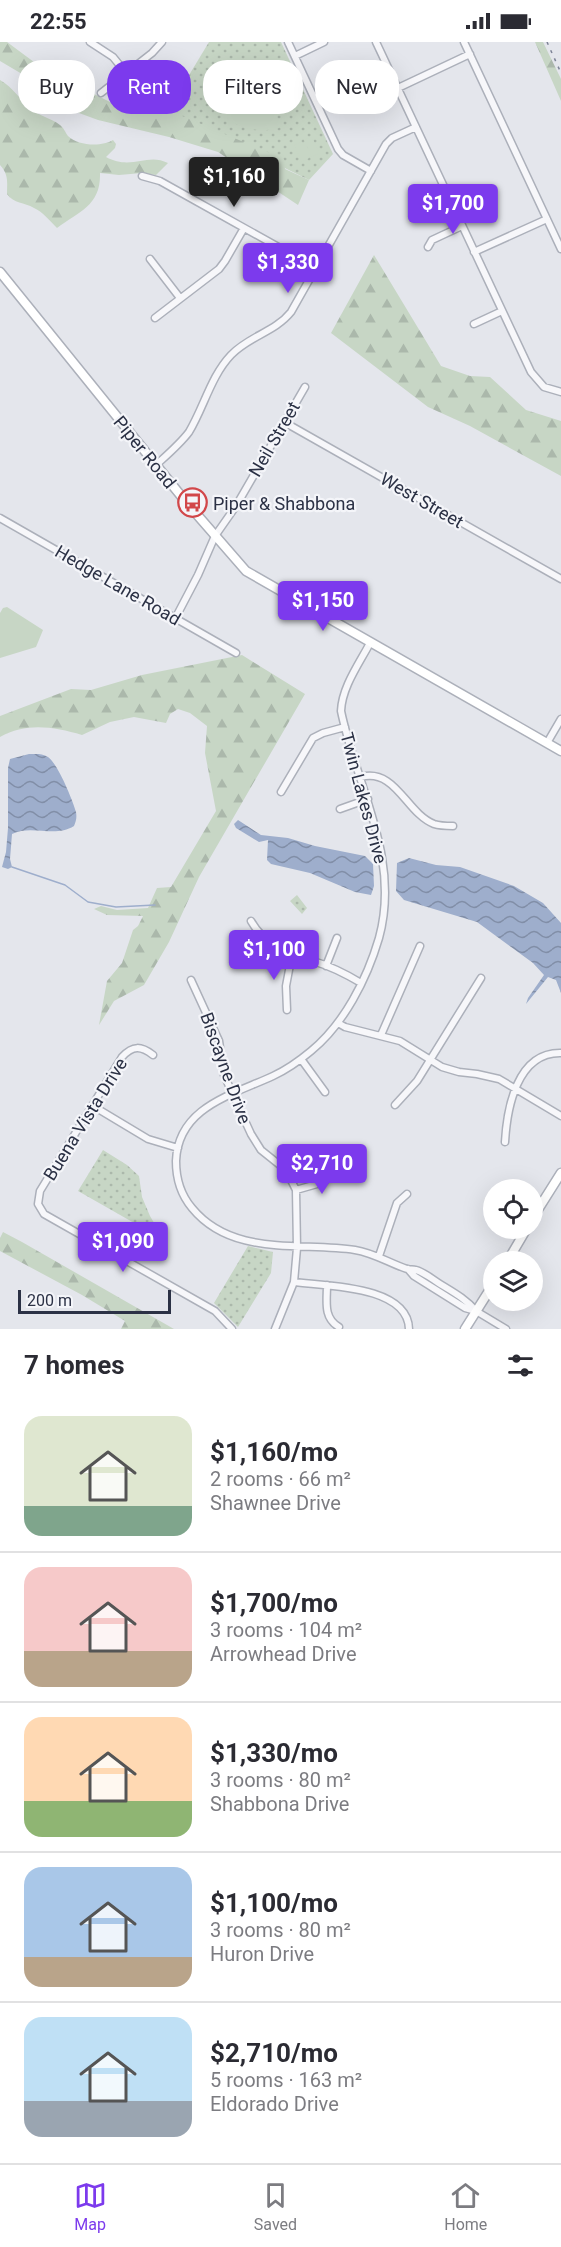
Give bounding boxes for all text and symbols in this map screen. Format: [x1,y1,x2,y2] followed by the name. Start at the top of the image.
[30,9,87,34] text: 22:55
[18,60,95,114] chip: Buy
[107,60,191,114] chip: Rent
[203,60,303,114] chip: Filters
[315,60,399,114] chip: New
[185,157,283,208] pin: $1,160
[203,164,265,188] text: $1,160
[404,184,502,235] pin: $1,700
[422,191,484,215] text: $1,700
[239,243,337,294] pin: $1,330
[257,250,319,274] text: $1,330
[244,398,304,480] street label: Neil Street
[109,411,181,493] street label: Piper Road
[377,468,467,532] street label: West Street
[176,487,208,519] bus stop icon: Piper & Shabbona
[213,493,355,514] place label: Piper & Shabbona
[52,541,184,629] street label: Hedge Lane Road
[274,581,372,632] pin: $1,150
[292,588,354,612] text: $1,150
[336,730,392,866] street label: Twin Lakes Drive
[225,930,323,981] pin: $1,100
[243,937,305,961] text: $1,100
[196,1009,256,1127] street label: Biscayne Drive
[39,1054,131,1184] street label: Buena Vista Drive
[273,1144,371,1195] pin: $2,710
[291,1151,353,1175] text: $2,710
[483,1179,543,1311] map controls
[483,1179,543,1239] button: locate
[74,1222,172,1273] pin: $1,090
[92,1229,154,1253] text: $1,090
[483,1251,543,1311] button: layers
[18,1287,171,1314] scale bar
[27,1291,72,1310] text: 200 m
[504,1349,537,1382] icon: filters
[24,1350,125,1380] text: 7 homes
[210,1437,338,1467] text: $1,160/mo
[72,1440,144,1512] icon: home
[210,1467,351,1491] text: 2 rooms · 66 m²
[210,1491,341,1515] text: Shawnee Drive
[210,1588,338,1618] text: $1,700/mo
[72,1591,144,1663] icon: home
[210,1618,362,1642] text: 3 rooms · 104 m²
[210,1642,357,1666] text: Arrowhead Drive
[210,1738,338,1768] text: $1,330/mo
[72,1741,144,1813] icon: home
[210,1768,351,1792] text: 3 rooms · 80 m²
[210,1792,349,1816] text: Shabbona Drive
[210,1888,338,1918] text: $1,100/mo
[72,1891,144,1963] icon: home
[210,1918,351,1942] text: 3 rooms · 80 m²
[210,1942,314,1966] text: Huron Drive
[210,2038,338,2068] text: $2,710/mo
[72,2041,144,2113] icon: home
[210,2068,362,2092] text: 5 rooms · 163 m²
[210,2092,339,2116] text: Eldorado Drive
[74,2179,107,2234] tab: Map
[254,2179,297,2234] tab: Saved
[444,2179,487,2234] tab: Home

